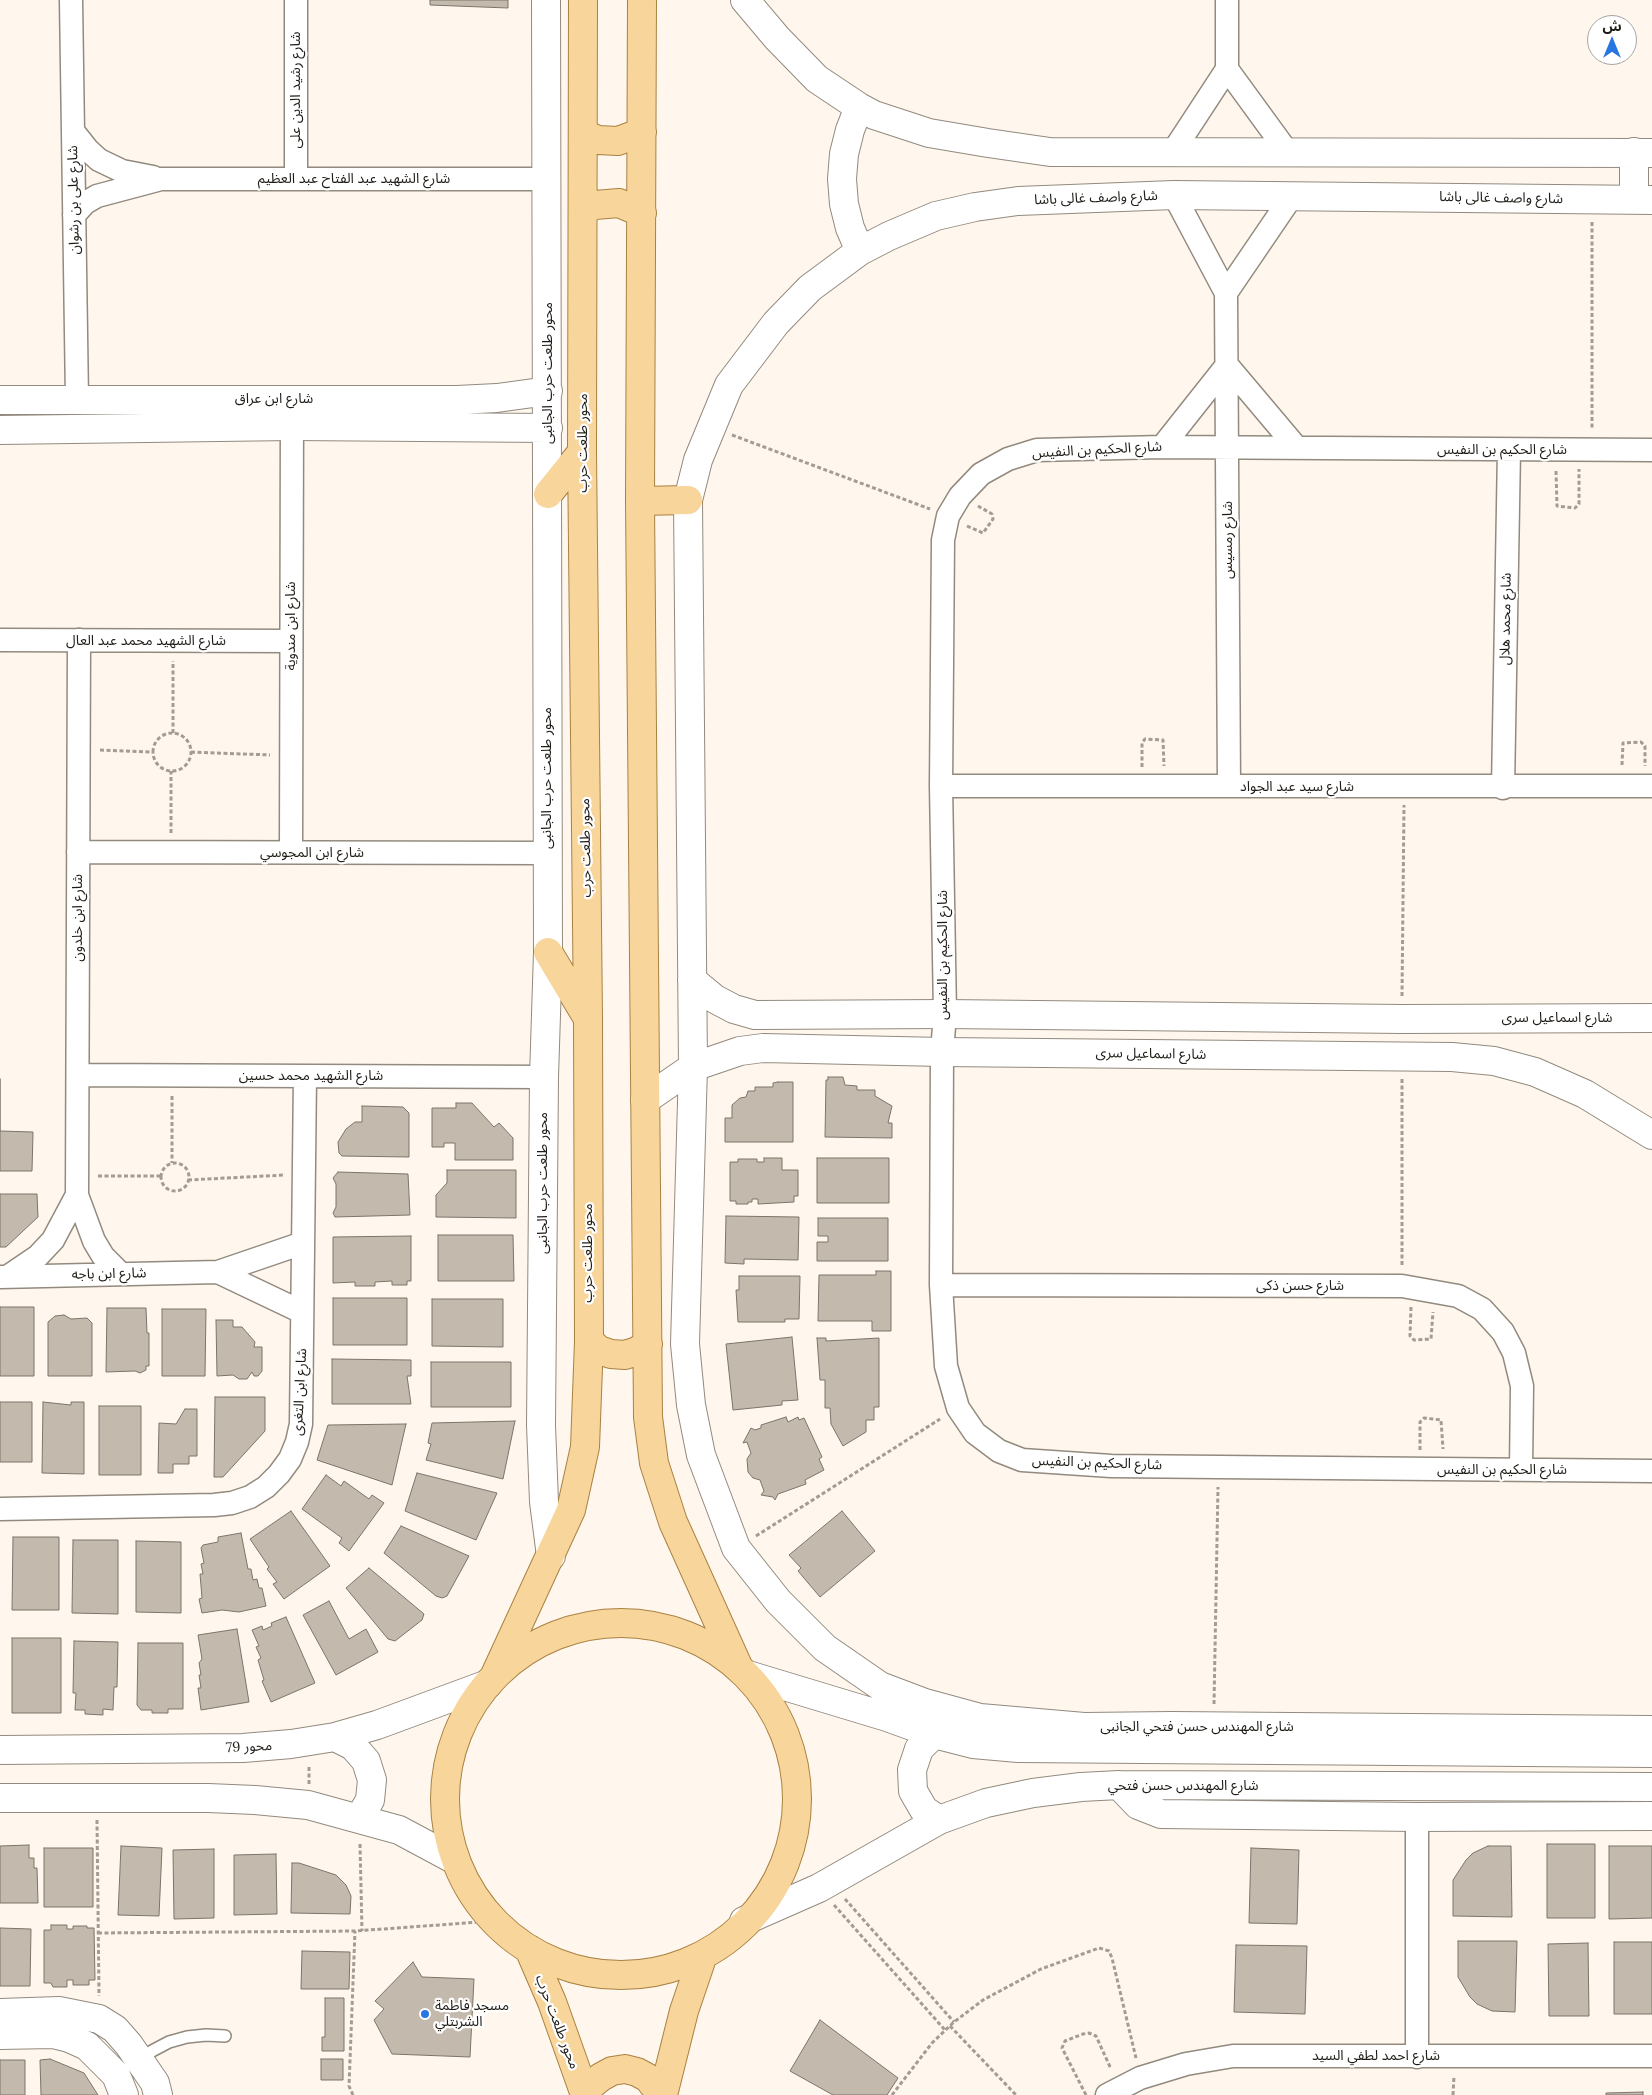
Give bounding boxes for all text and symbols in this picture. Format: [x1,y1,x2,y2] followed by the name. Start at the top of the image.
[1587,15,1637,65] north arrow
[1602,17,1622,35] text: ش
[288,31,304,149] street label: شارع رشيد الدين على
[65,145,83,255] street label: شارع على بن رشوان
[258,171,450,187] street label: شارع الشهيد عبد الفتاح عبد العظيم
[1034,187,1158,209] street label: شارع واصف غالى باشا
[1439,189,1563,207] street label: شارع واصف غالى باشا
[540,302,556,444] street label: محور طلعت حرب الجانبى
[235,391,313,407] street label: شارع ابن عراق
[575,393,591,493] street label: محور طلعت حرب
[1032,438,1162,462] street label: شارع الحكيم بن النفيس
[1437,442,1567,458] street label: شارع الحكيم بن النفيس
[1220,501,1236,579] street label: شارع رمسيس
[1497,573,1515,665] street label: شارع محمد هلال
[283,582,299,670] street label: شارع ابن مندوية
[66,633,226,649] street label: شارع الشهيد محمد عبد العال
[539,707,555,849] street label: محور طلعت حرب الجانبى
[1240,779,1354,795] street label: شارع سيد عبد الجواد
[577,798,595,898] street label: محور طلعت حرب
[260,845,364,861] street label: شارع ابن المجوسي
[70,874,86,962] street label: شارع ابن خلدون
[935,890,951,1020] street label: شارع الحكيم بن النفيس
[1502,1010,1612,1026] street label: شارع اسماعيل سرى
[1095,1045,1207,1063] street label: شارع اسماعيل سرى
[239,1068,383,1084] street label: شارع الشهيد محمد حسين
[535,1112,551,1254] street label: محور طلعت حرب الجانبى
[580,1203,596,1303] street label: محور طلعت حرب
[71,1265,147,1283] street label: شارع ابن باجه
[1256,1278,1344,1294] street label: شارع حسن ذكى
[289,1348,311,1436] street label: شارع ابن التغرى
[1032,1452,1162,1474] street label: شارع الحكيم بن النفيس
[1437,1462,1567,1478] street label: شارع الحكيم بن النفيس
[1100,1719,1294,1735] street label: شارع المهندس حسن فتحي الجانبى
[225,1737,273,1757] street label: محور 79
[1108,1778,1258,1794] street label: شارع المهندس حسن فتحي
[531,1973,583,2071] street label: محور طلعت حرب
[435,1998,509,2030] place label: مسجد فاطمة الشربتلي
[419,2008,431,2020] marker: مسجد فاطمة الشربتلي
[1312,2048,1440,2064] street label: شارع احمد لطفي السيد

